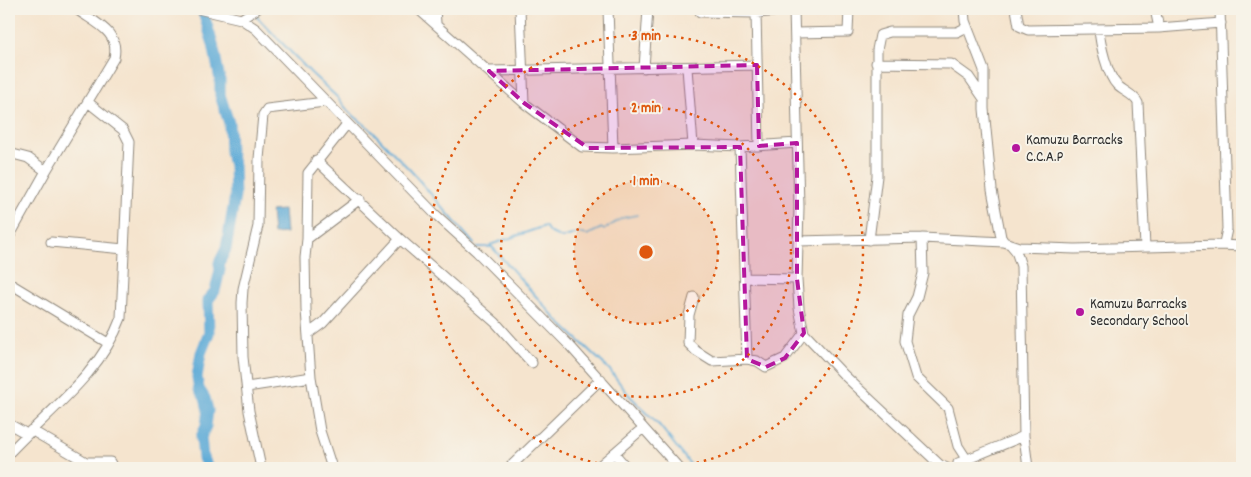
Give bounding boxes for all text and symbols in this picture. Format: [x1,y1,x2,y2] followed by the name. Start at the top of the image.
[631,26,661,48] text: 3 min
[631,98,661,120] text: 2 min
[1026,130,1123,169] place label: Kamuzu Barracks C.C.A.P
[1010,142,1022,154] marker: Kamuzu Barracks C.C.A.P
[633,171,659,193] text: 1 min
[637,243,655,261] centre of rings
[1090,294,1189,333] place label: Kamuzu Barracks Secondary School
[1074,306,1086,318] marker: Kamuzu Barracks Secondary School

